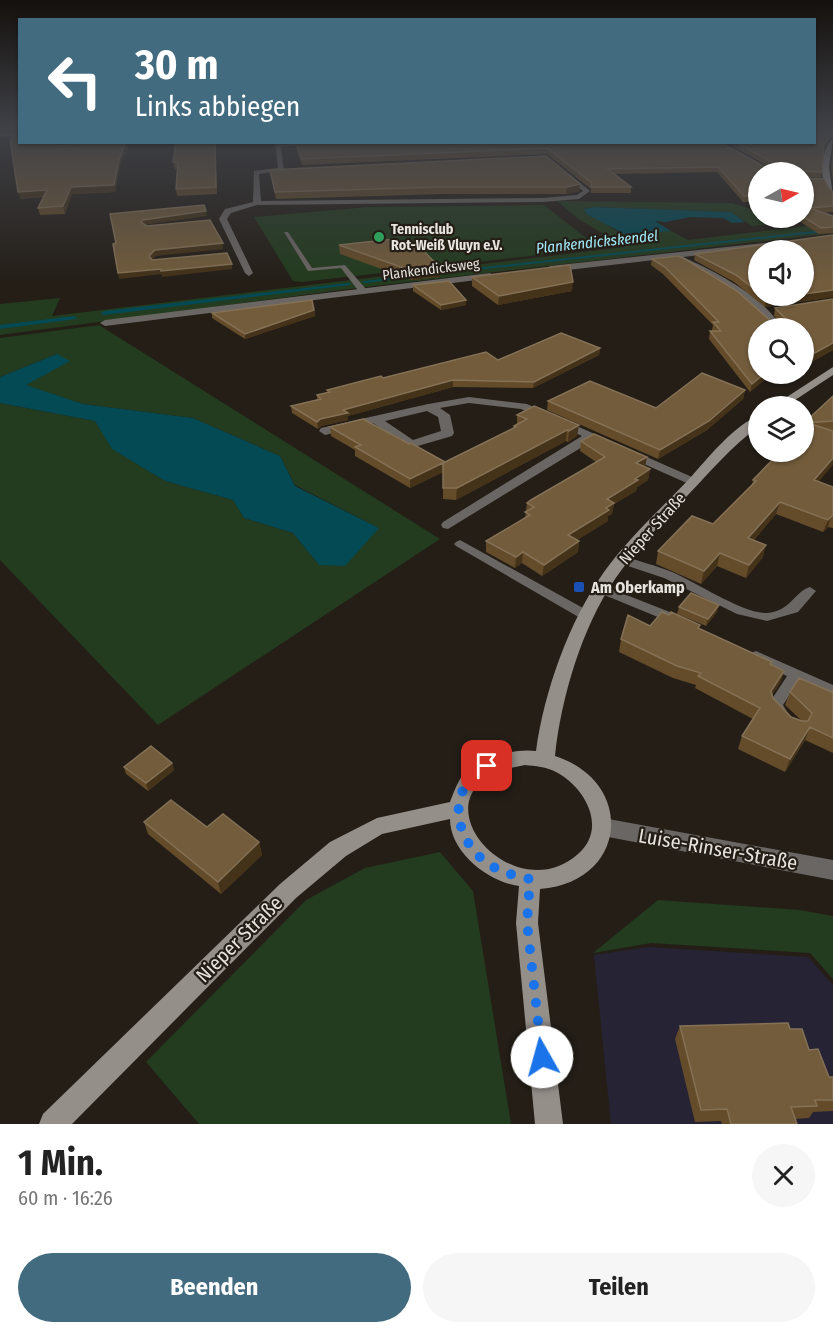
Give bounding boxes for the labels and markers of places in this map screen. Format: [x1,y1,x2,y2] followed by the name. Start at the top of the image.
[391,221,502,254] place label: Tennisclub Rot-Weiß Vluyn e.V.
[372,230,386,244] marker: Tennisclub Rot-Weiß Vluyn e.V.
[590,578,685,597] place label: Am Oberkamp
[572,580,586,594] marker: Am Oberkamp
[461,740,512,791] pin

